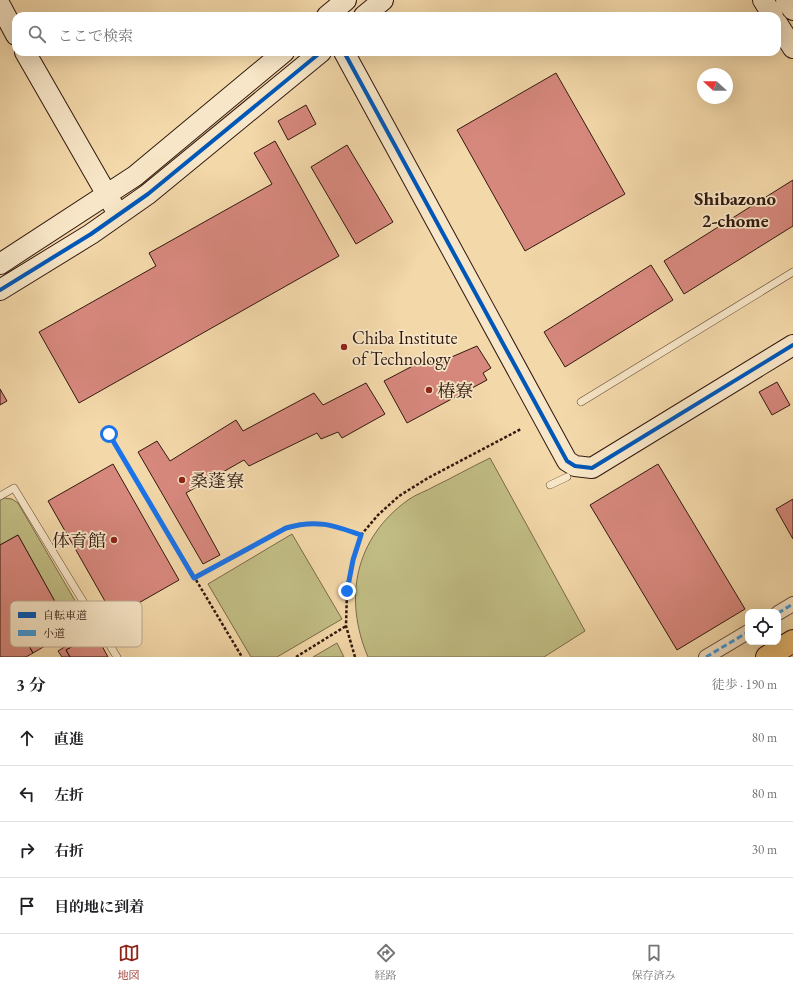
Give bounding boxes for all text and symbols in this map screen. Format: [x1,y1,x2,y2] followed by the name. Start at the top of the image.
[12,12,781,56] search box
[26,23,48,45] icon: search
[58,26,133,45] text: ここで検索
[697,68,733,104] north arrow
[694,186,776,233] district label: Shibazono 2-chome
[352,326,457,370] place label: Chiba Institute of Technology
[339,342,349,352] marker: Chiba Institute of Technology
[437,379,473,402] place label: 椿寮
[424,385,434,395] marker: 椿寮
[100,425,118,443] route start
[190,469,244,492] place label: 桑蓬寮
[177,475,187,485] marker: 桑蓬寮
[52,529,106,552] place label: 体育館
[109,535,119,545] marker: 体育館
[338,582,356,600] route end
[10,601,142,647] legend
[43,608,87,622] text: 自転車道
[745,609,781,645] map controls
[745,609,781,645] button: locate
[43,626,65,640] text: 小道
[16,674,46,696] text: 3 分
[712,676,777,693] text: 徒歩 · 190 m
[16,727,38,749] icon: ahead
[54,729,84,748] text: 直進
[752,729,777,746] text: 80 m
[16,783,38,805] icon: left
[54,785,84,804] text: 左折
[752,785,777,802] text: 80 m
[16,839,38,861] icon: right
[54,841,84,860] text: 右折
[752,841,777,858] text: 30 m
[16,895,38,917] icon: arrive
[54,897,144,916] text: 目的地に到着
[118,942,140,982] tab: 地図
[375,942,397,982] tab: 経路
[632,942,676,982] tab: 保存済み

